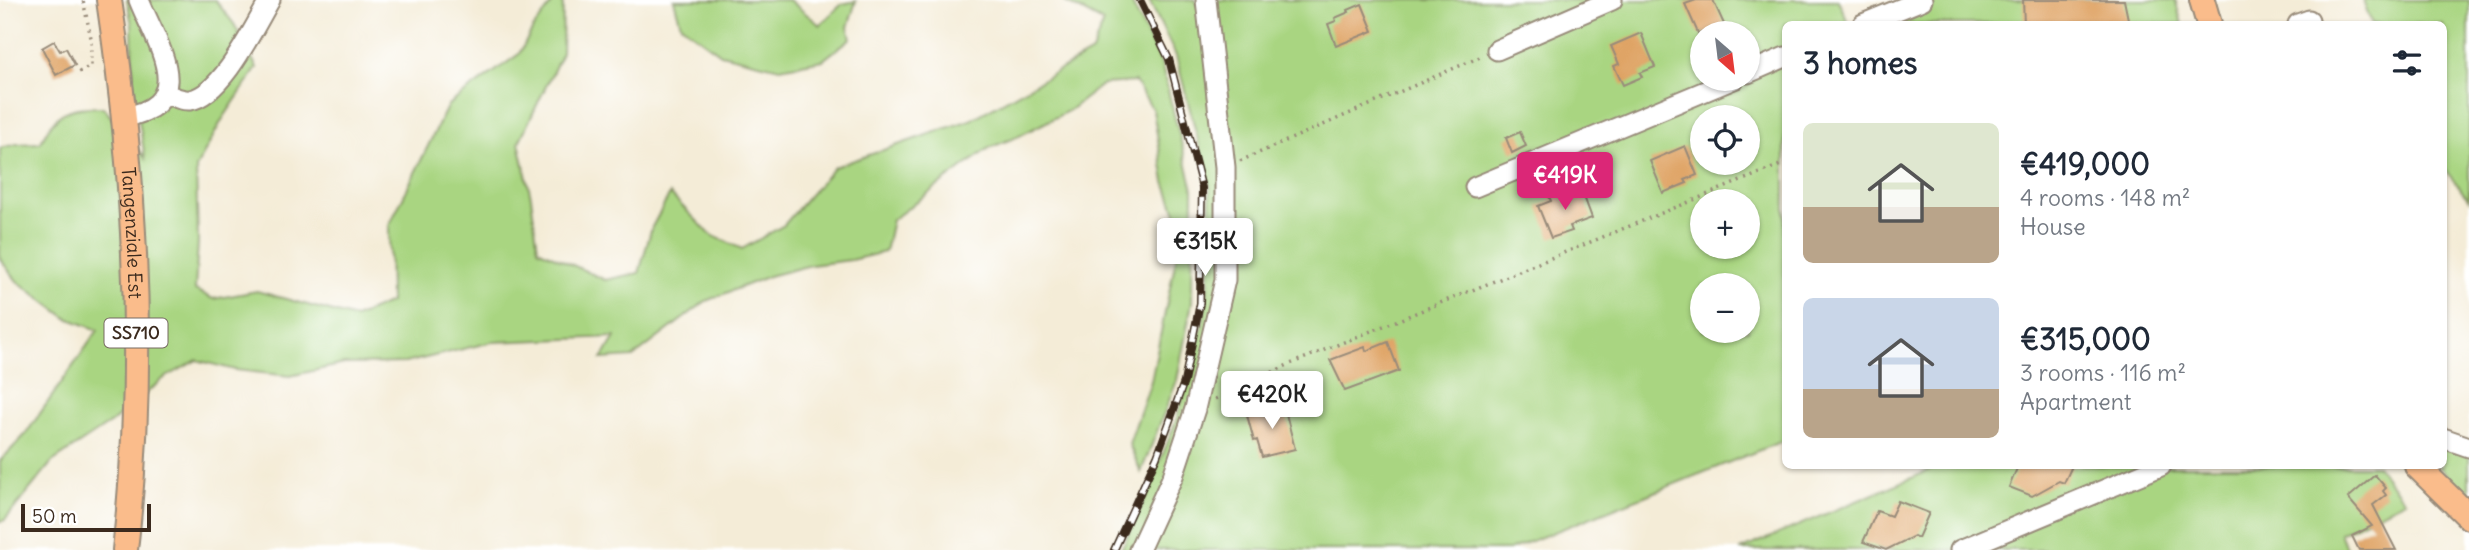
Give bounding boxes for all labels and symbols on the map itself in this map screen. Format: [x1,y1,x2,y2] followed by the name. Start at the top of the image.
[1690,21,1760,91] north arrow
[1516,152,1614,212] pin: €419K
[117,166,148,299] street label: Tangenziale Est
[1156,218,1254,278] pin: €315K
[104,318,168,348] road number: SS710
[1223,372,1321,431] pin: €420K
[21,501,150,533] scale bar

